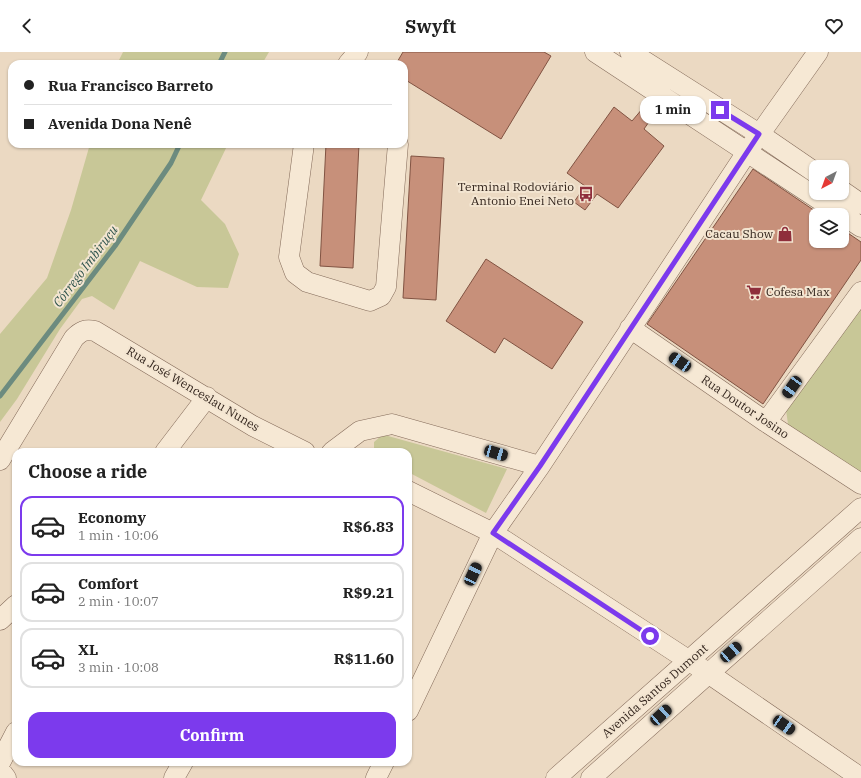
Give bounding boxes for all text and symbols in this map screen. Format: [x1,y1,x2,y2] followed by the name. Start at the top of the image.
[16,15,38,37] icon: back
[405,15,456,38] text: Swyft
[823,15,845,37] icon: heart
[48,76,213,95] text: Rua Francisco Barreto
[640,96,706,124] callout: 1 min
[655,101,691,118] text: 1 min
[711,101,729,119] route end
[48,114,192,133] text: Avenida Dona Nenê
[809,160,849,200] north arrow
[809,160,849,248] map controls
[458,179,574,208] place label: Terminal Rodoviário Antonio Enei Neto
[577,185,595,203] bus stop icon: Terminal Rodoviário Antonio Enei Neto
[809,208,849,248] button: layers
[49,222,122,310] water label: Córrego Imbiruçu
[776,225,794,243] shop icon: Cacau Show
[705,226,774,241] place label: Cacau Show
[745,283,763,301] supermarket icon: Cofesa Max
[766,284,830,299] place label: Cofesa Max
[124,343,263,434] street label: Rua José Wenceslau Nunes
[667,350,693,374] car
[698,372,792,442] street label: Rua Doutor Josino
[780,374,804,400] car
[483,444,509,462] car
[28,460,147,483] text: Choose a ride
[30,508,66,544] icon: car
[78,508,146,527] text: Economy
[343,517,394,536] text: R$6.83
[78,527,159,544] text: 1 min · 10:06
[462,561,484,587] car
[30,574,66,610] icon: car
[78,574,138,593] text: Comfort
[343,583,394,602] text: R$9.21
[78,593,159,610] text: 2 min · 10:07
[641,627,659,645] route start
[30,640,66,676] icon: car
[78,640,98,659] text: XL
[599,640,711,741] street label: Avenida Santos Dumont
[718,640,744,664] car
[334,649,394,668] text: R$11.60
[78,659,159,676] text: 3 min · 10:08
[648,703,674,727] car
[28,712,396,758] button: Confirm
[771,713,797,737] car

